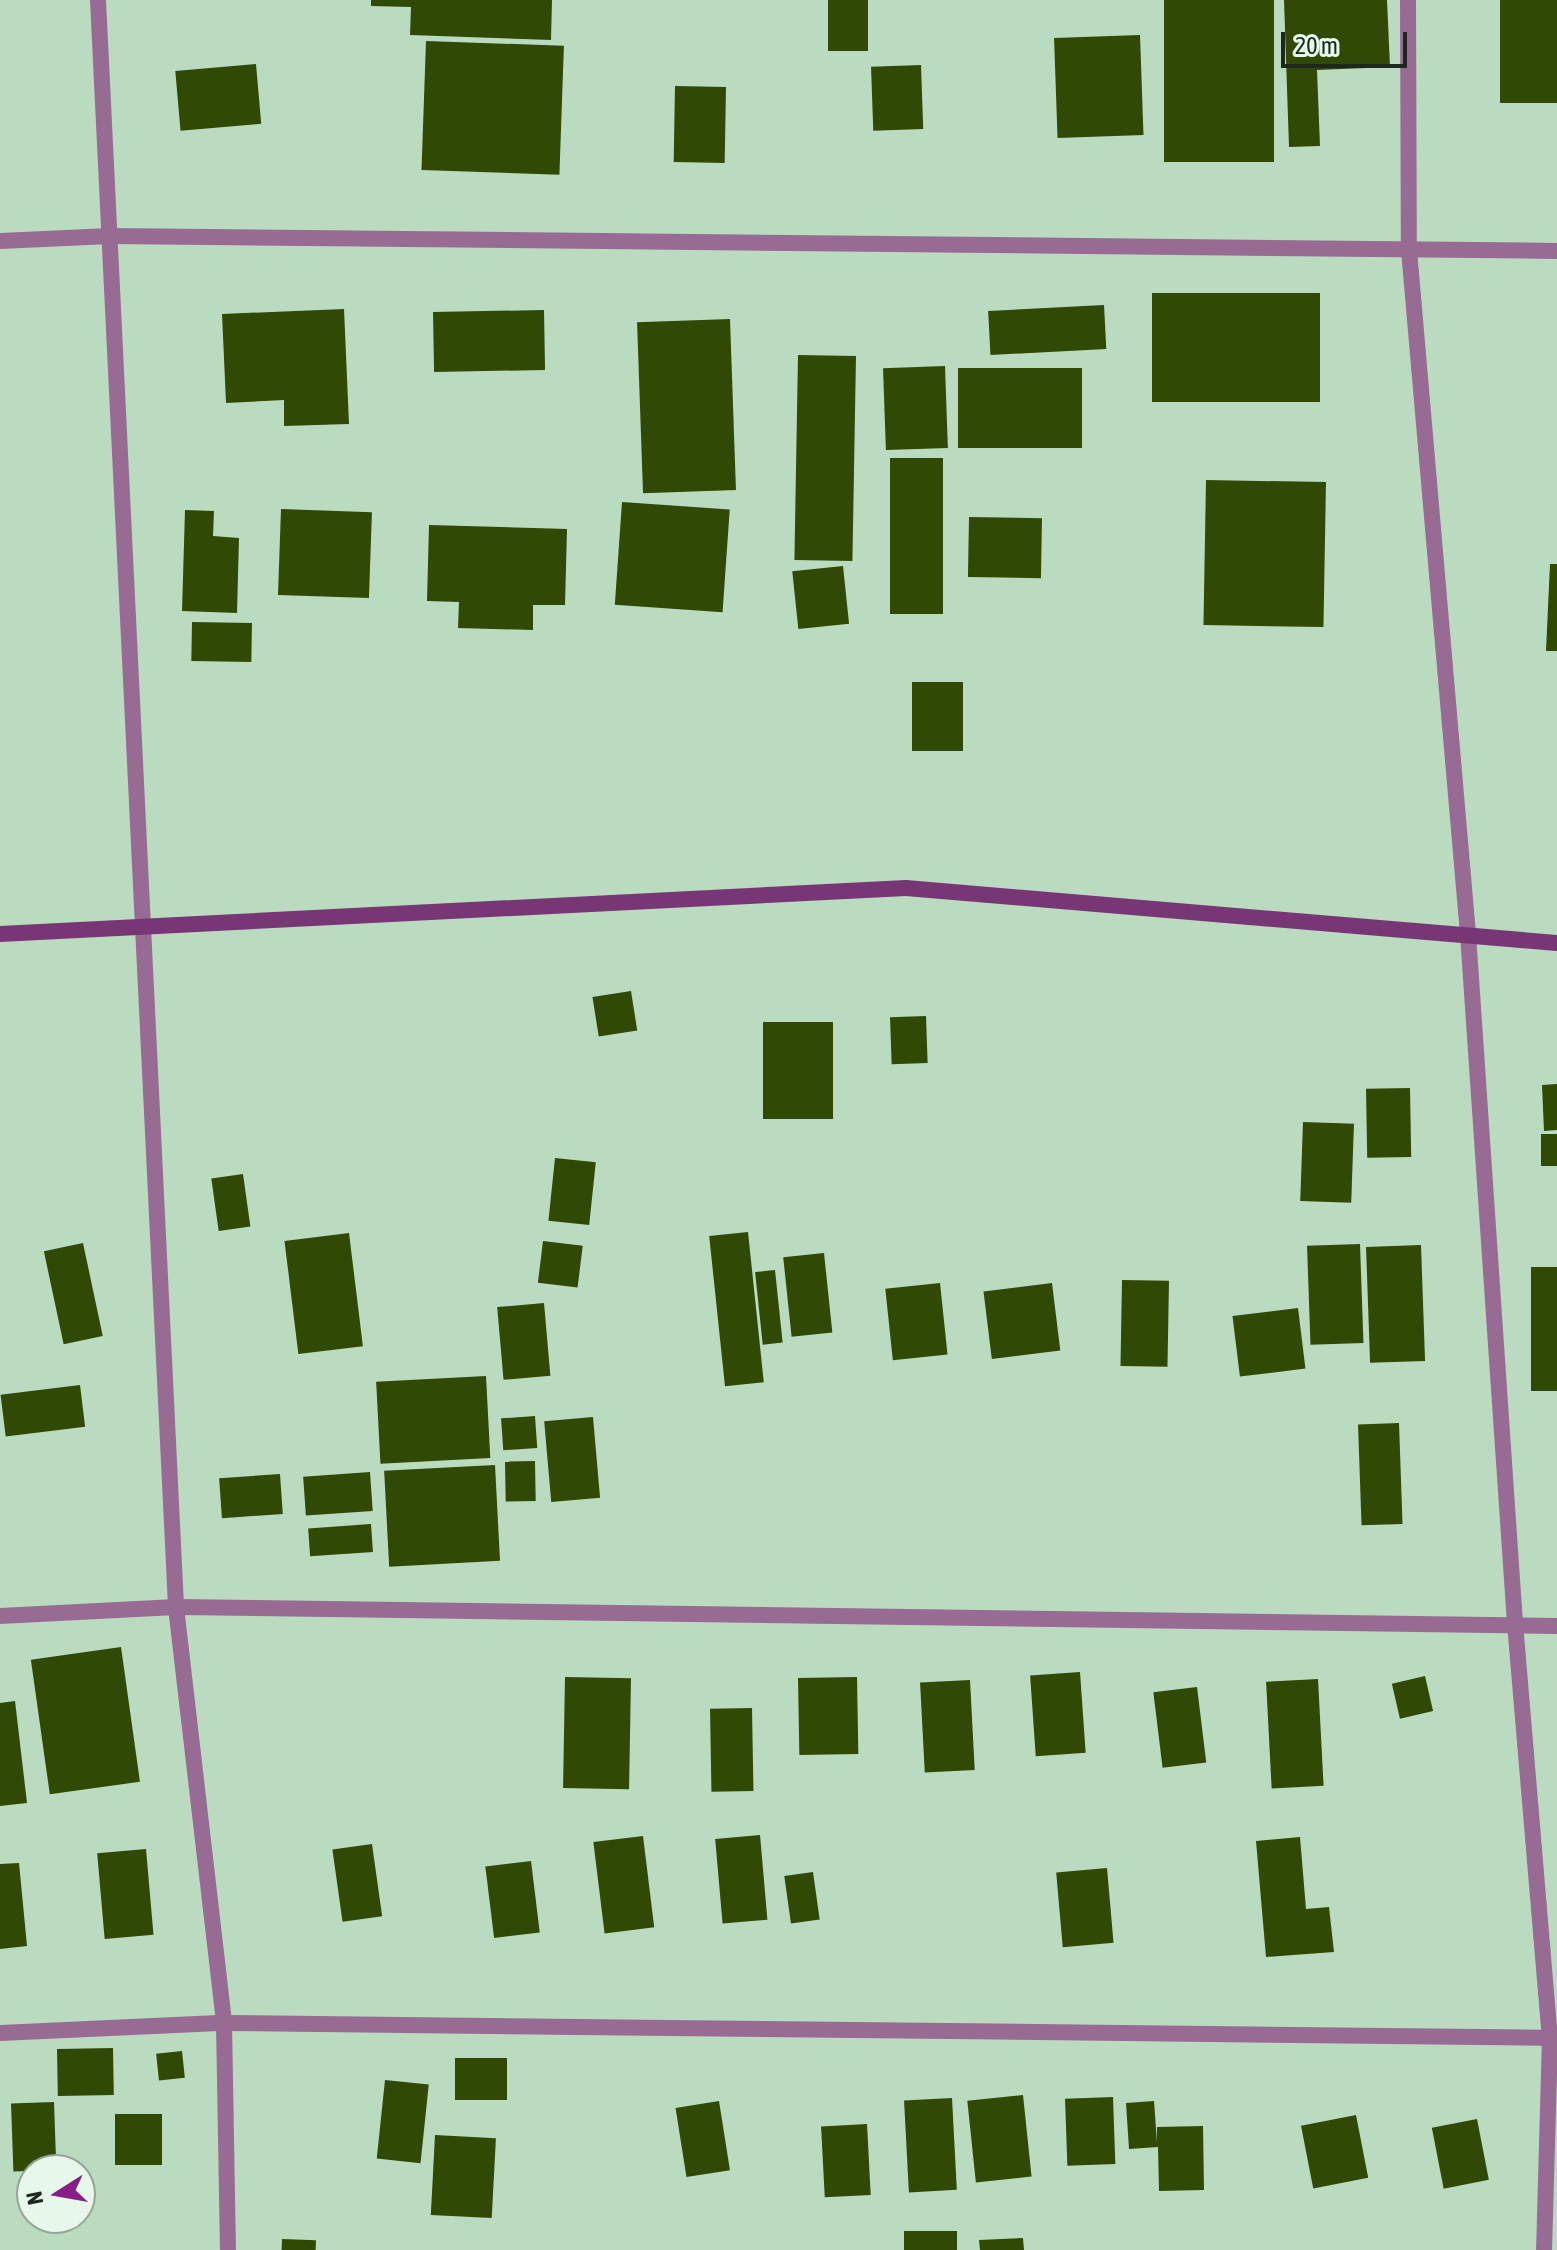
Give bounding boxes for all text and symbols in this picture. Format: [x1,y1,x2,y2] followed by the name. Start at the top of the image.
[1285,16,1411,66] scale bar
[1295,32,1338,59] text: 20 m
[16,2154,96,2234] north arrow
[20,2189,48,2207] text: N

